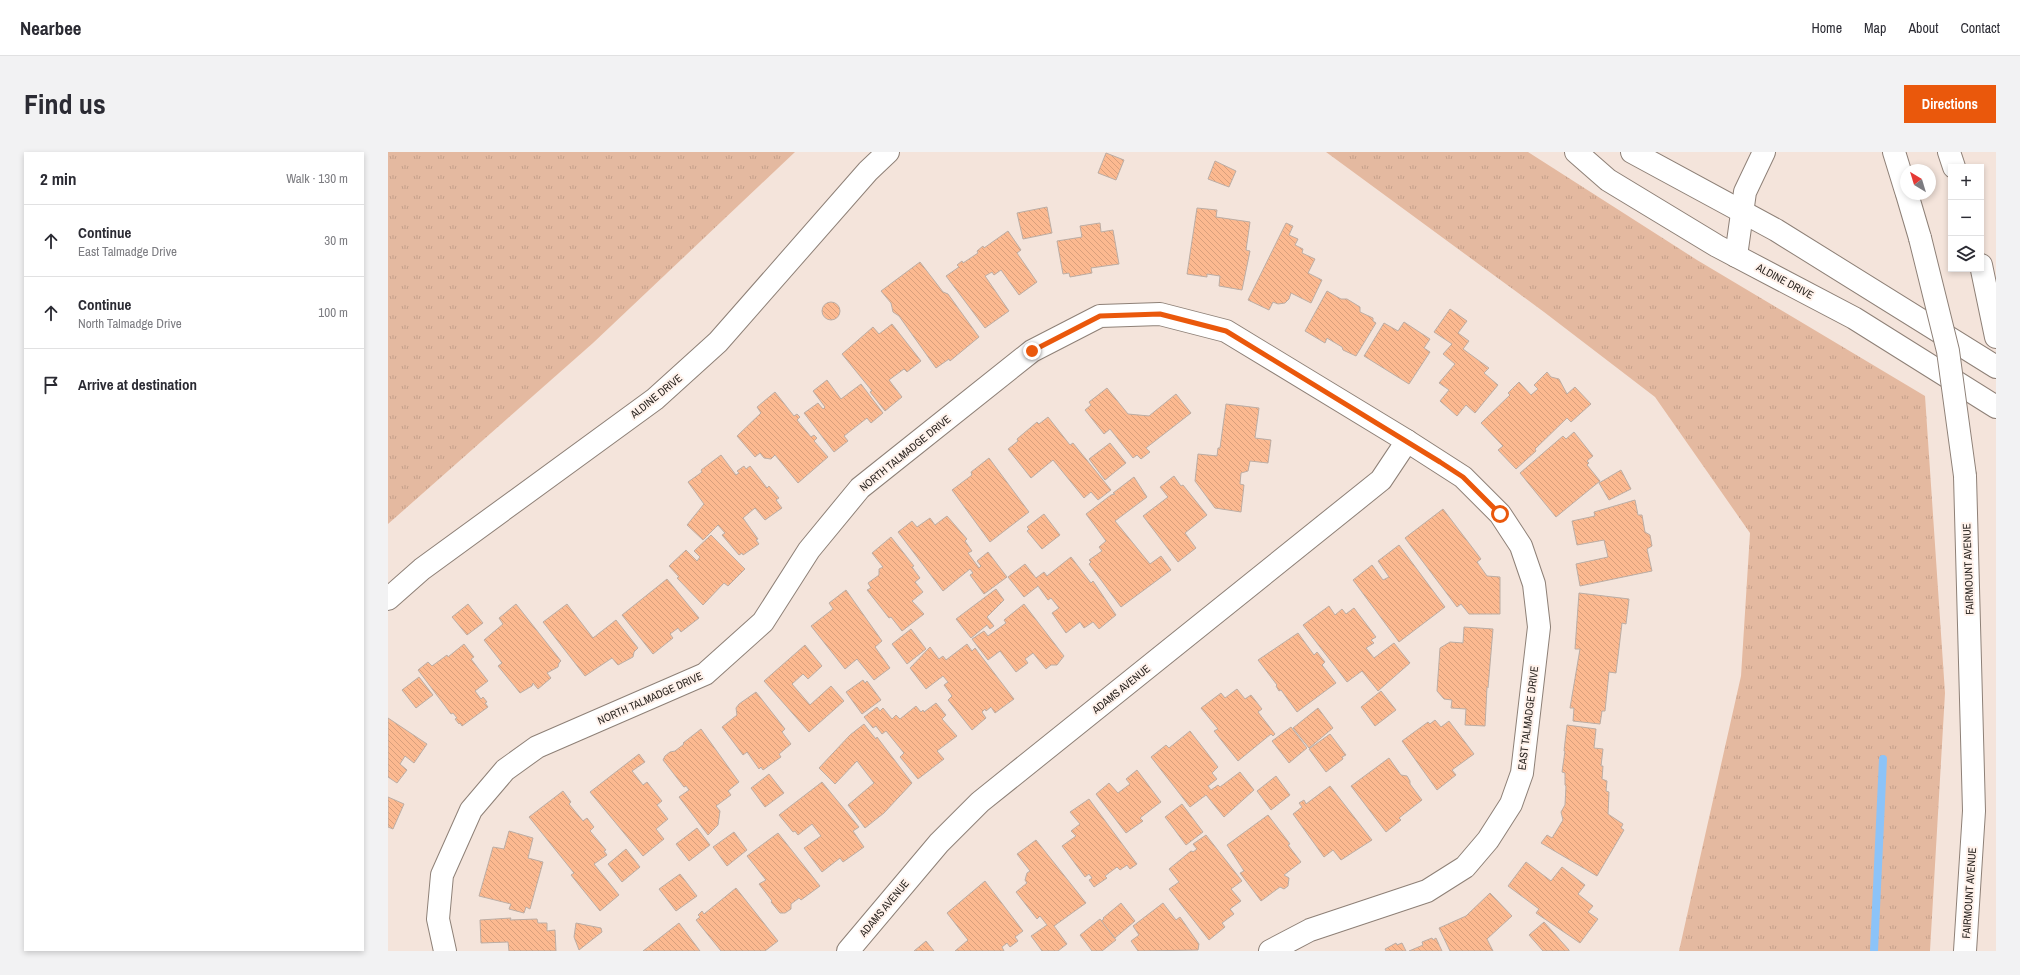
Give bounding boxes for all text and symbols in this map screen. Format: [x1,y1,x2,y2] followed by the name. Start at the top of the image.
[20,15,81,41] text: Nearbee
[1811,19,1842,37] text: Home
[1864,19,1886,37] text: Map
[1908,19,1938,37] text: About
[1960,19,2000,37] text: Contact
[24,85,106,123] text: Find us
[1904,85,1996,123] button: Directions
[1900,164,1936,200] north arrow
[1948,164,1984,272] map controls
[1948,164,1984,200] button: +
[40,167,76,190] text: 2 min
[286,170,348,187] text: Walk · 130 m
[1948,200,1984,236] button: −
[78,222,131,243] text: Continue
[40,230,62,252] icon: ahead
[324,232,348,249] text: 30 m
[1948,236,1984,272] button: layers
[78,243,177,260] text: East Talmadge Drive
[1753,260,1816,302] street label: ALDINE DRIVE
[78,294,131,315] text: Continue
[40,302,62,324] icon: ahead
[318,304,348,321] text: 100 m
[78,315,182,332] text: North Talmadge Drive
[1023,342,1041,360] route end
[626,371,685,422] street label: ALDINE DRIVE
[40,374,62,396] icon: arrive
[78,374,197,395] text: Arrive at destination
[857,412,953,494] street label: NORTH TALMADGE DRIVE
[1491,505,1509,523] route start
[1959,523,1977,615] street label: FAIRMOUNT AVENUE
[1088,661,1153,717] street label: ADAMS AVENUE
[1515,665,1541,771] street label: EAST TALMADGE DRIVE
[595,669,705,727] street label: NORTH TALMADGE DRIVE
[1959,847,1979,939] street label: FAIRMOUNT AVENUE
[855,876,912,940] street label: ADAMS AVENUE

